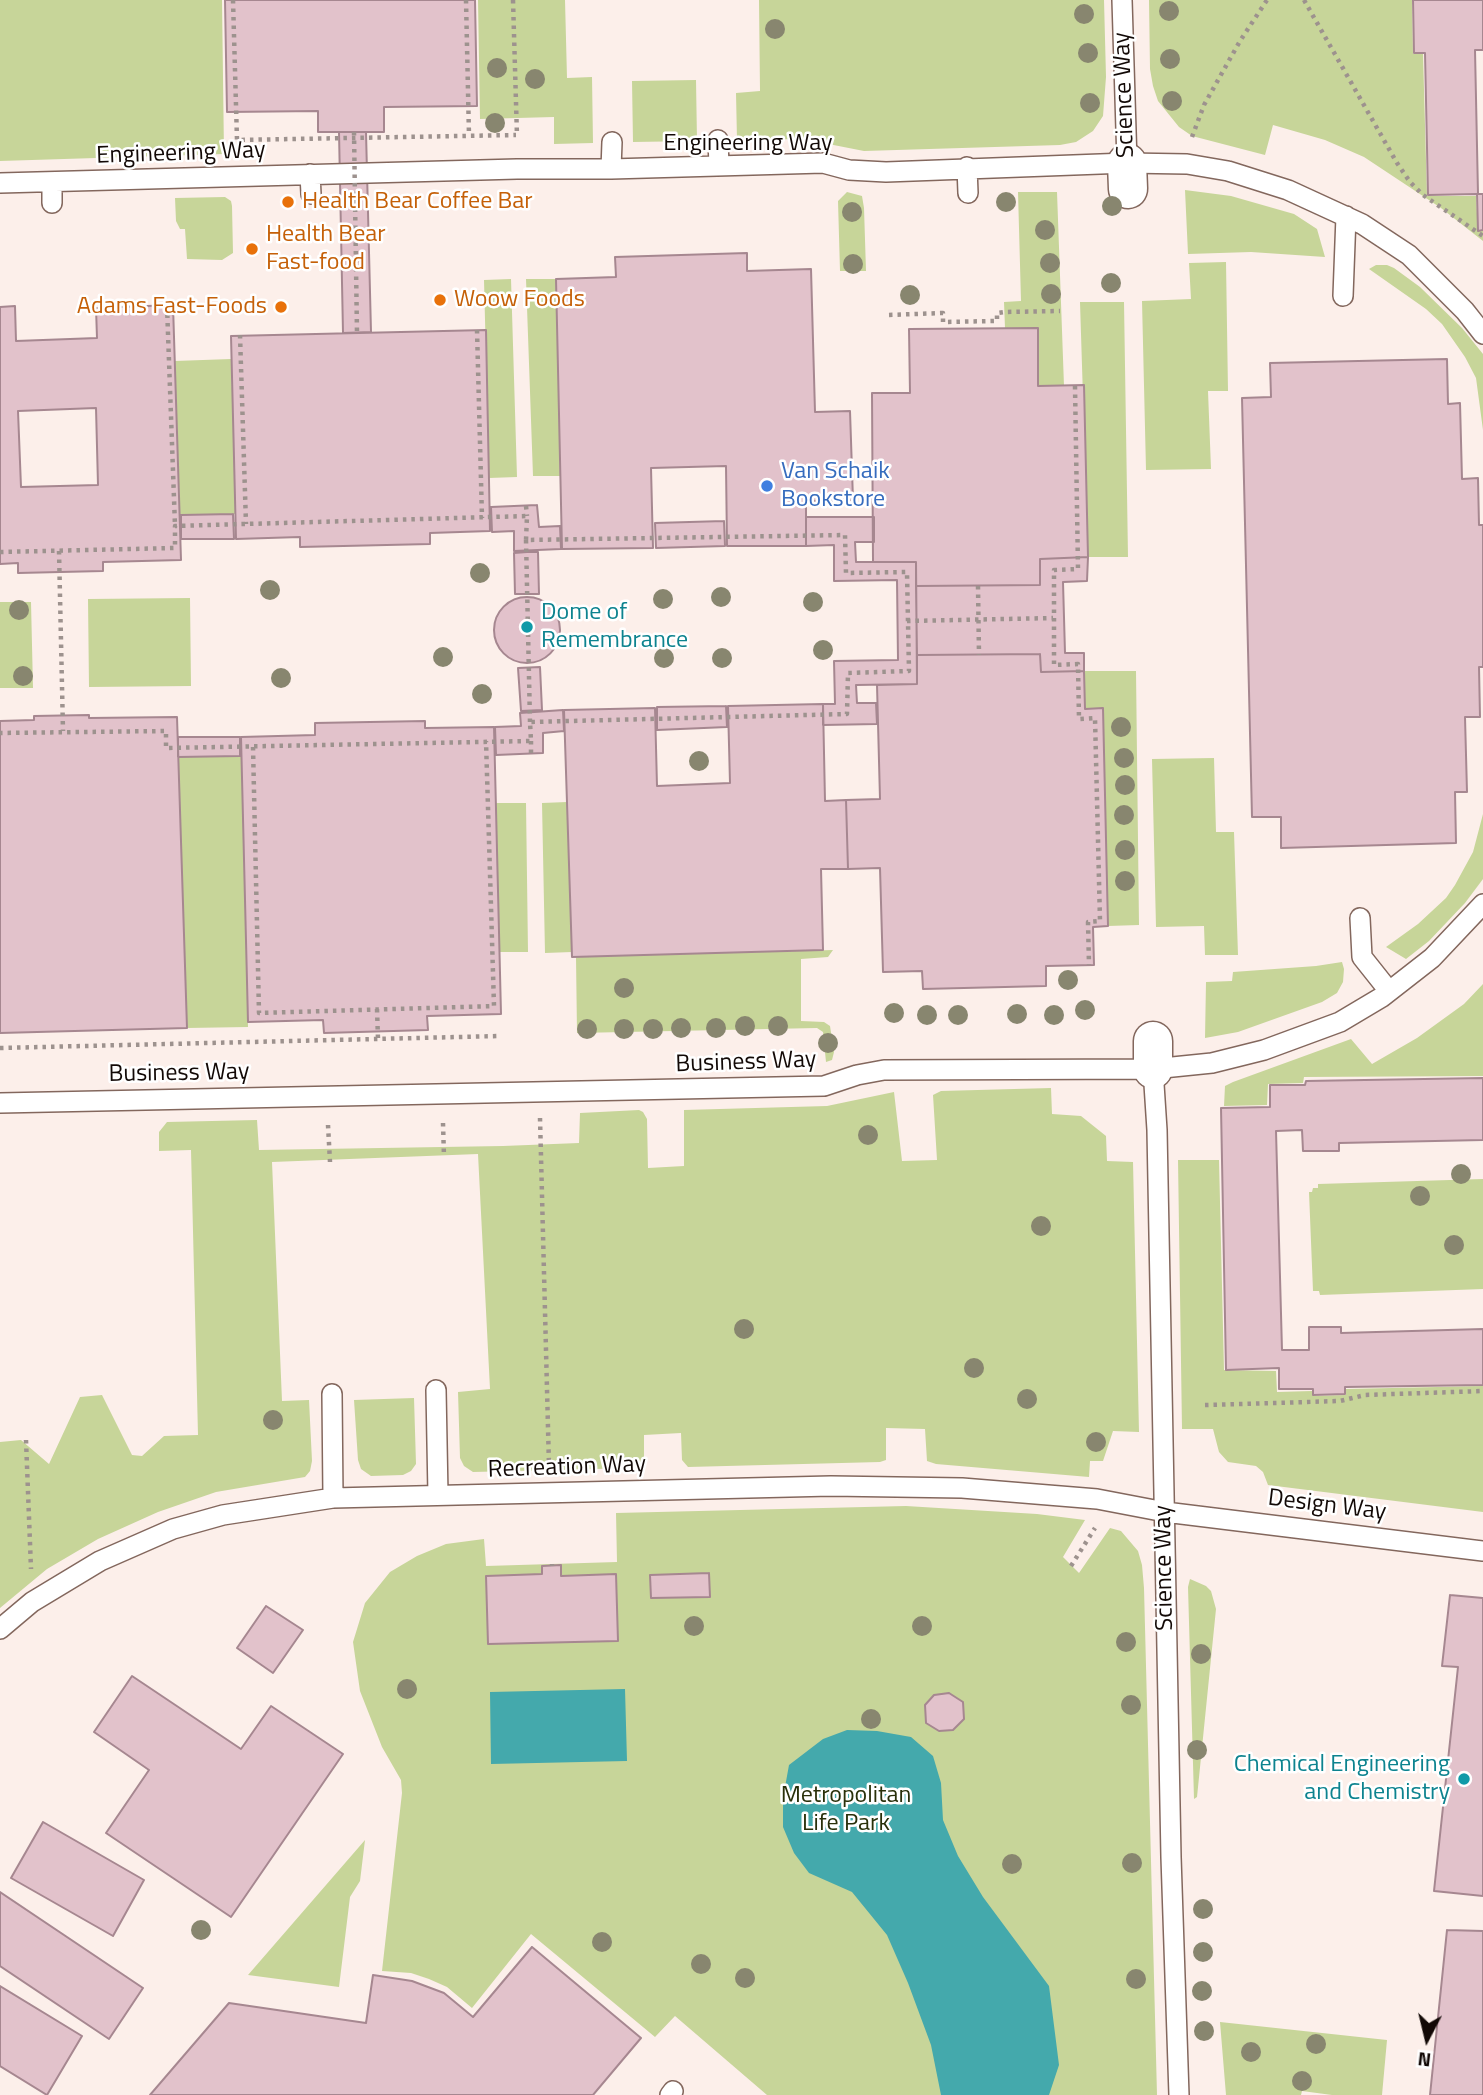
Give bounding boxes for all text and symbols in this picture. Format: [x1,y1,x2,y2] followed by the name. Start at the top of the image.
[1108,32,1142,158] street label: Science Way
[663,130,833,158] street label: Engineering Way
[96,137,266,171] street label: Engineering Way
[302,188,533,216] place label: Health Bear Coffee Bar
[280,194,296,210] marker: Health Bear Coffee Bar
[266,221,386,277] place label: Health Bear Fast-food
[244,241,260,257] marker: Health Bear Fast-food
[454,286,585,314] place label: Woow Foods
[432,292,448,308] marker: Woow Foods
[77,293,267,321] place label: Adams Fast-Foods
[273,299,289,315] marker: Adams Fast-Foods
[781,458,890,514] place label: Van Schaik Bookstore
[759,478,775,494] marker: Van Schaik Bookstore
[541,599,688,655] place label: Dome of Remembrance
[519,619,535,635] marker: Dome of Remembrance
[675,1046,817,1080] street label: Business Way
[108,1058,250,1090] street label: Business Way
[487,1451,647,1485] street label: Recreation Way
[1266,1484,1388,1528] street label: Design Way
[1150,1505,1180,1631] street label: Science Way
[1234,1751,1450,1807] place label: Chemical Engineering and Chemistry
[1456,1771,1472,1787] marker: Chemical Engineering and Chemistry
[781,1782,911,1838] park label: Metropolitan Life Park
[1392,2004,1462,2074] north arrow
[1416,2045,1433,2076] text: N

